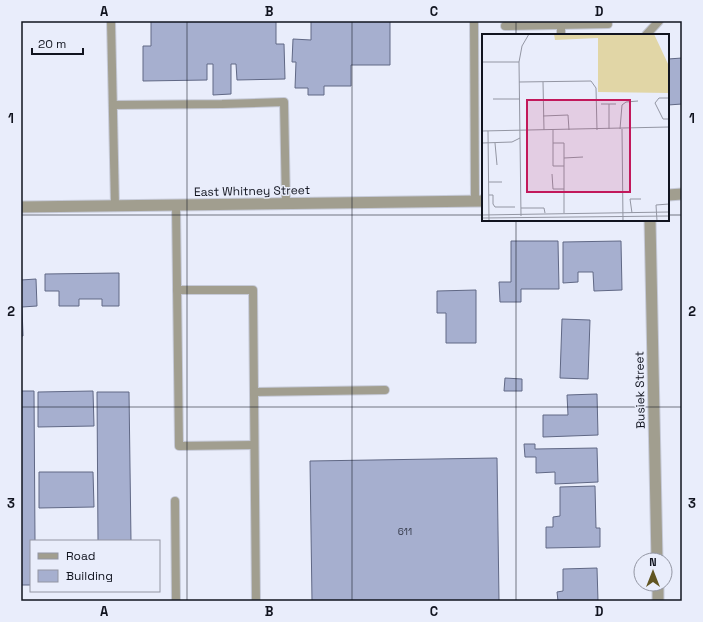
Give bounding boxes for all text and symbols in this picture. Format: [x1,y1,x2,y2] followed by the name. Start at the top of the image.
[100,3,109,20] text: A
[265,3,274,20] text: B
[430,3,438,20] text: C
[595,3,604,20] text: D
[32,30,83,56] scale bar
[482,34,669,221] inset map
[38,36,66,52] text: 20 m
[8,110,14,127] text: 1
[689,110,695,127] text: 1
[194,182,310,200] street label: East Whitney Street
[7,303,15,320] text: 2
[688,303,696,320] text: 2
[631,351,649,429] street label: Busiek Street
[7,495,15,512] text: 3
[688,495,696,512] text: 3
[398,525,412,538] house number: 611
[30,540,160,592] legend
[66,548,95,564] text: Road
[633,552,673,592] north arrow
[649,555,657,569] text: N
[66,568,113,584] text: Building
[100,603,109,620] text: A
[265,603,274,620] text: B
[430,603,438,620] text: C
[595,603,604,620] text: D

